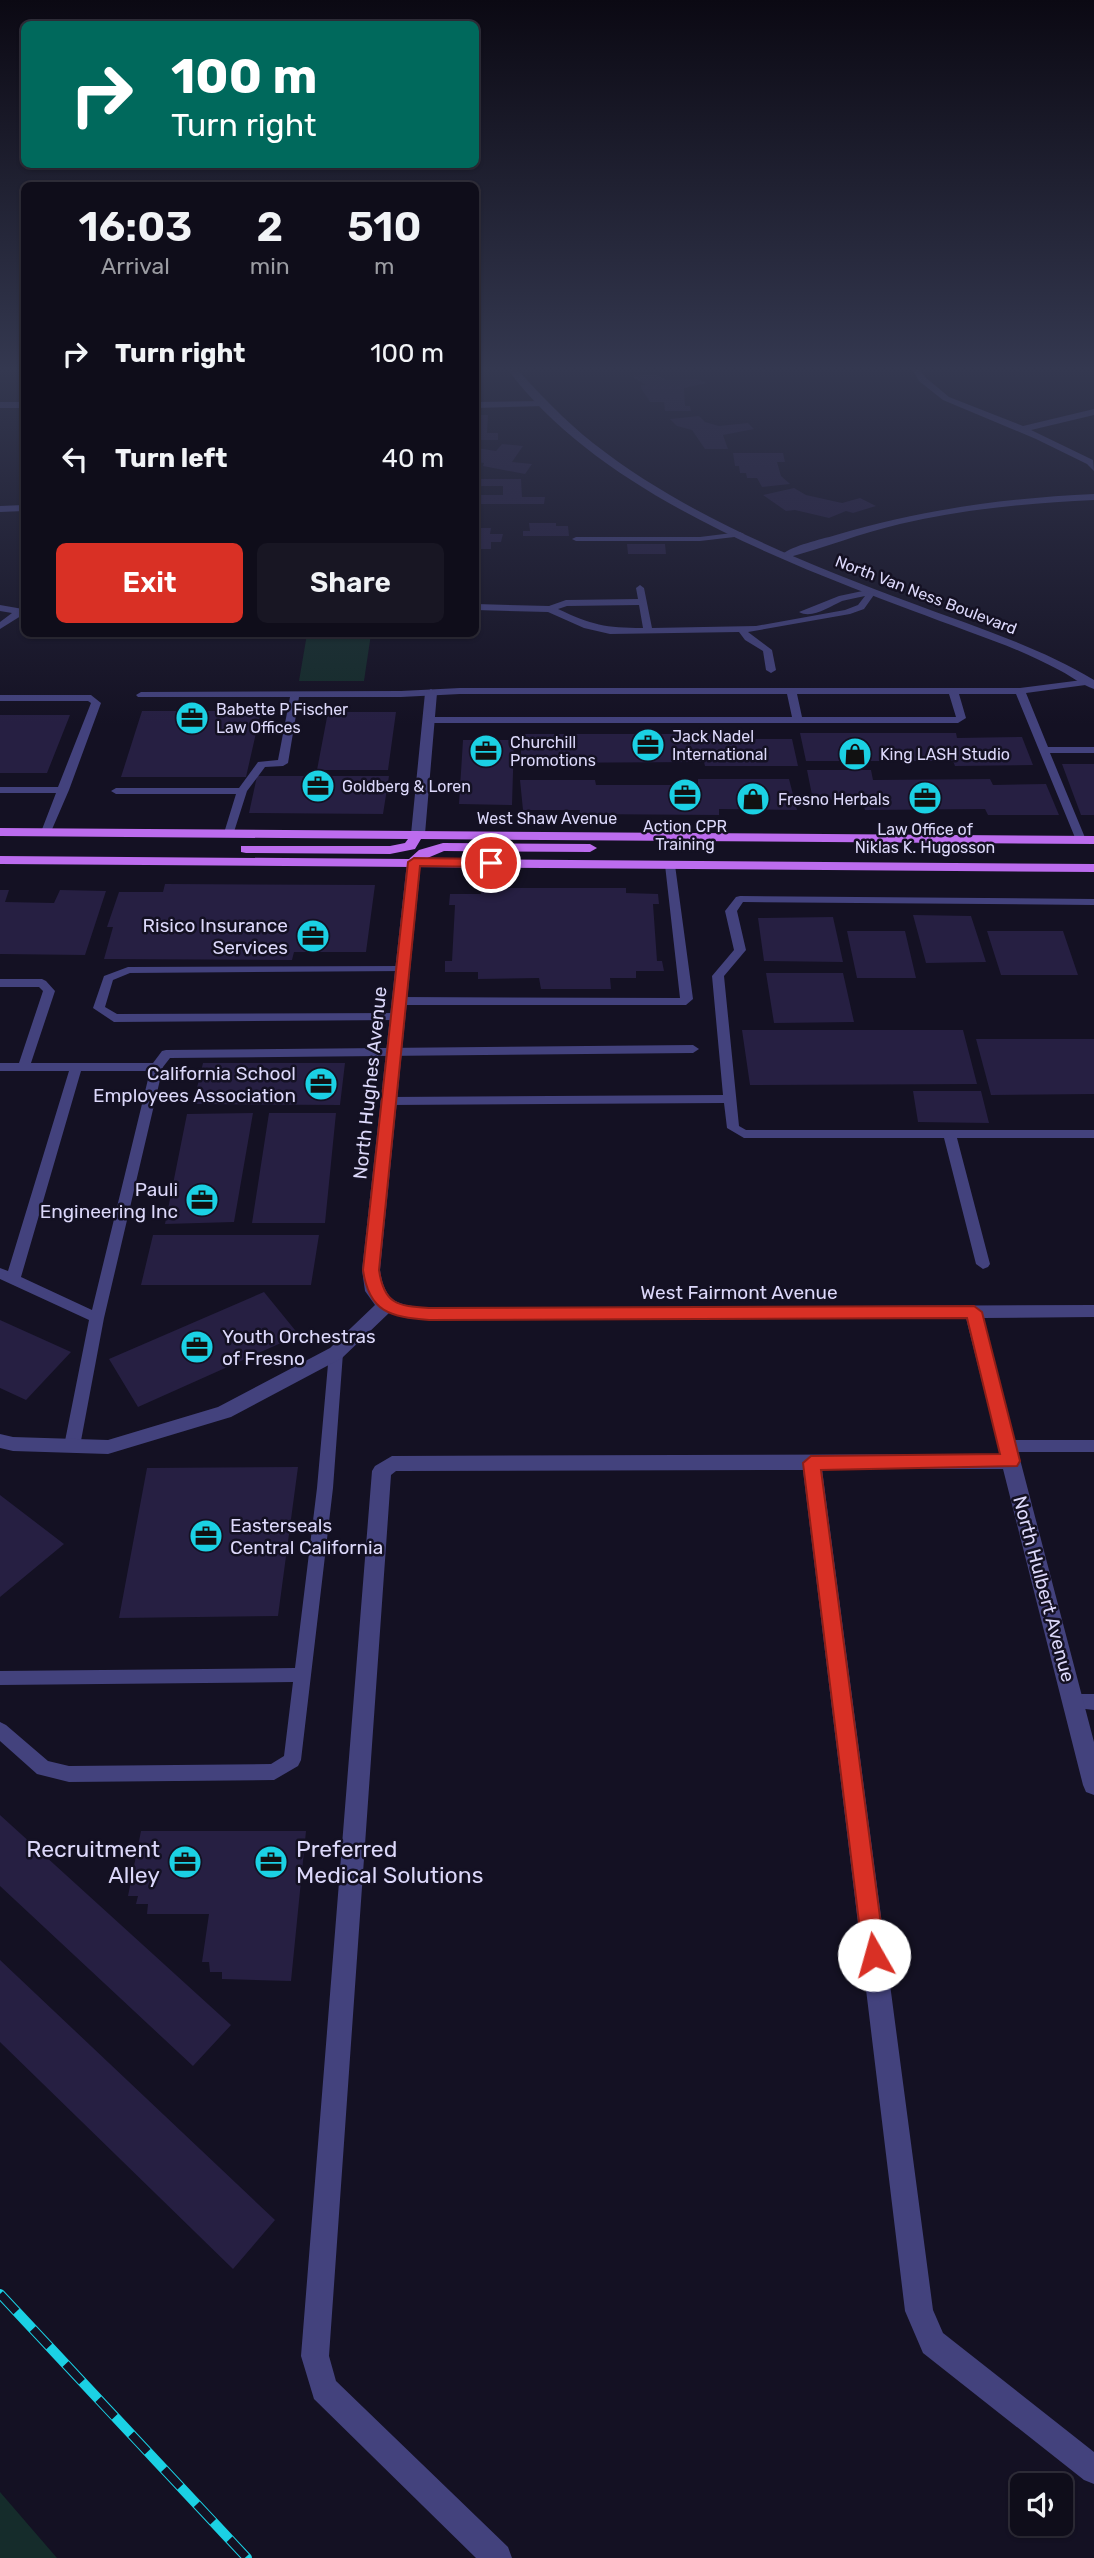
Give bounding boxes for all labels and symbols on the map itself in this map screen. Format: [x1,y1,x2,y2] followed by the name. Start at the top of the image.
[832,552,1020,638] street label: North Van Ness Boulevard
[173,699,211,737] office icon: Babette P Fischer Law Offices
[216,700,348,737] place label: Babette P Fischer Law Offices
[629,726,667,764] office icon: Jack Nadel International
[672,727,767,764] place label: Jack Nadel International
[467,732,505,770] office icon: Churchill Promotions
[510,733,596,770] place label: Churchill Promotions
[836,735,874,773] shop icon: King LASH Studio
[880,745,1010,764] place label: King LASH Studio
[299,767,337,805] office icon: Goldberg & Loren
[666,776,704,814] office icon: Action CPR Training
[342,777,471,796] place label: Goldberg & Loren
[906,779,944,817] office icon: Law Office of Niklas K. Hugosson
[734,780,772,818] shop icon: Fresno Herbals
[778,790,890,809] place label: Fresno Herbals
[477,809,617,828] street label: West Shaw Avenue
[643,817,727,854] place label: Action CPR Training
[855,820,995,857] place label: Law Office of Niklas K. Hugosson
[461,833,521,893] pin
[143,914,288,959] place label: Risico Insurance Services
[294,917,332,955] office icon: Risico Insurance Services
[348,985,392,1181] street label: North Hughes Avenue
[93,1062,296,1107] place label: California School Employees Association
[302,1065,340,1103] office icon: California School Employees Association
[40,1178,178,1223] place label: Pauli Engineering Inc
[183,1181,221,1219] office icon: Pauli Engineering Inc
[640,1281,838,1304] street label: West Fairmont Avenue
[222,1325,376,1370] place label: Youth Orchestras of Fresno
[178,1328,216,1366] office icon: Youth Orchestras of Fresno
[1008,1493,1080,1685] street label: North Hulbert Avenue
[230,1514,383,1559] place label: Easterseals Central California
[187,1517,225,1555] office icon: Easterseals Central California
[26,1835,160,1889] place label: Recruitment Alley
[296,1835,483,1889] place label: Preferred Medical Solutions
[166,1843,204,1881] office icon: Recruitment Alley
[252,1843,290,1881] office icon: Preferred Medical Solutions
[837,1918,911,1992] position arrow

